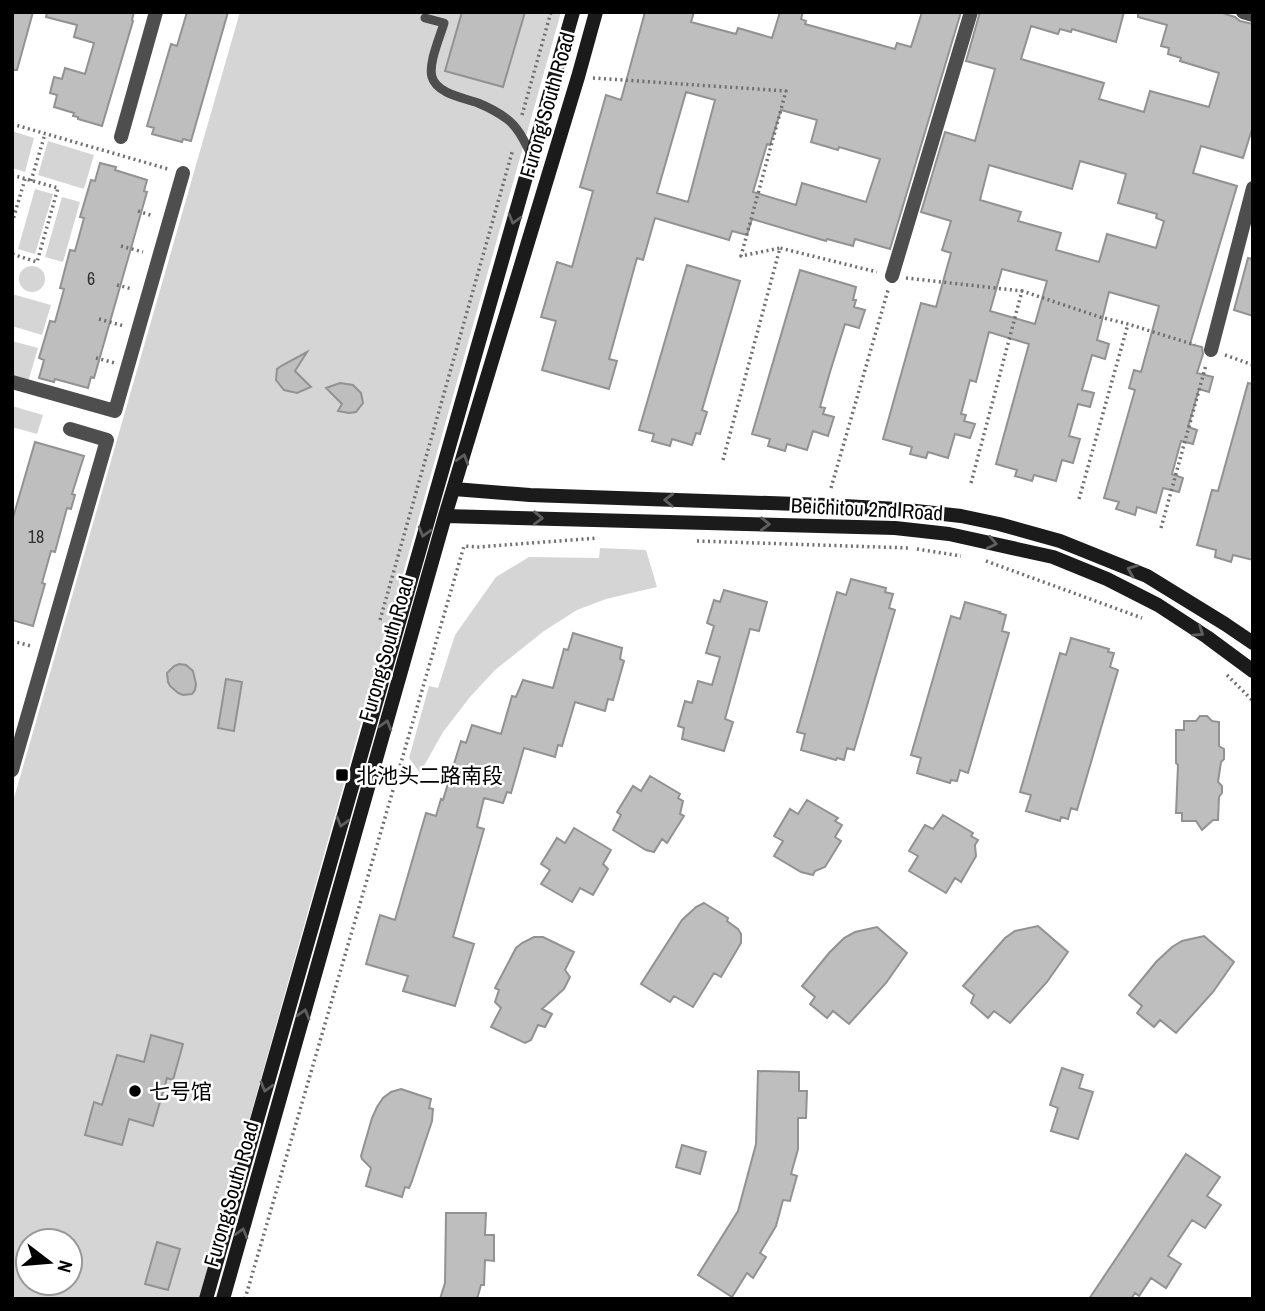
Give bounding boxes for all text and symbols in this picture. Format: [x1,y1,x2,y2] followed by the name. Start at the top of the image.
[512,29,582,181] street label: Furong South Road
[508,213,522,225] one-way arrow
[87,266,95,291] house number: 6
[454,453,469,465] one-way arrow
[790,491,944,527] street label: Beichitou 2nd Road
[663,493,674,508] one-way arrow
[533,511,544,526] one-way arrow
[760,517,771,532] one-way arrow
[28,524,44,549] house number: 18
[418,526,433,538] one-way arrow
[986,534,998,549] one-way arrow
[1126,565,1138,579] one-way arrow
[351,573,421,725] street label: Furong South Road
[1191,624,1204,636] one-way arrow
[378,719,393,731] one-way arrow
[356,761,503,790] place label: 北池头二路南段
[334,767,350,783] marker: 北池头二路南段
[335,815,350,827] one-way arrow
[296,1008,310,1020] one-way arrow
[149,1077,212,1106] place label: 七号馆
[260,1081,274,1093] one-way arrow
[127,1083,143,1099] marker: 七号馆
[196,1118,266,1270] street label: Furong South Road
[14,1227,84,1297] north arrow
[234,1227,248,1239] one-way arrow
[51,1258,79,1276] text: N

